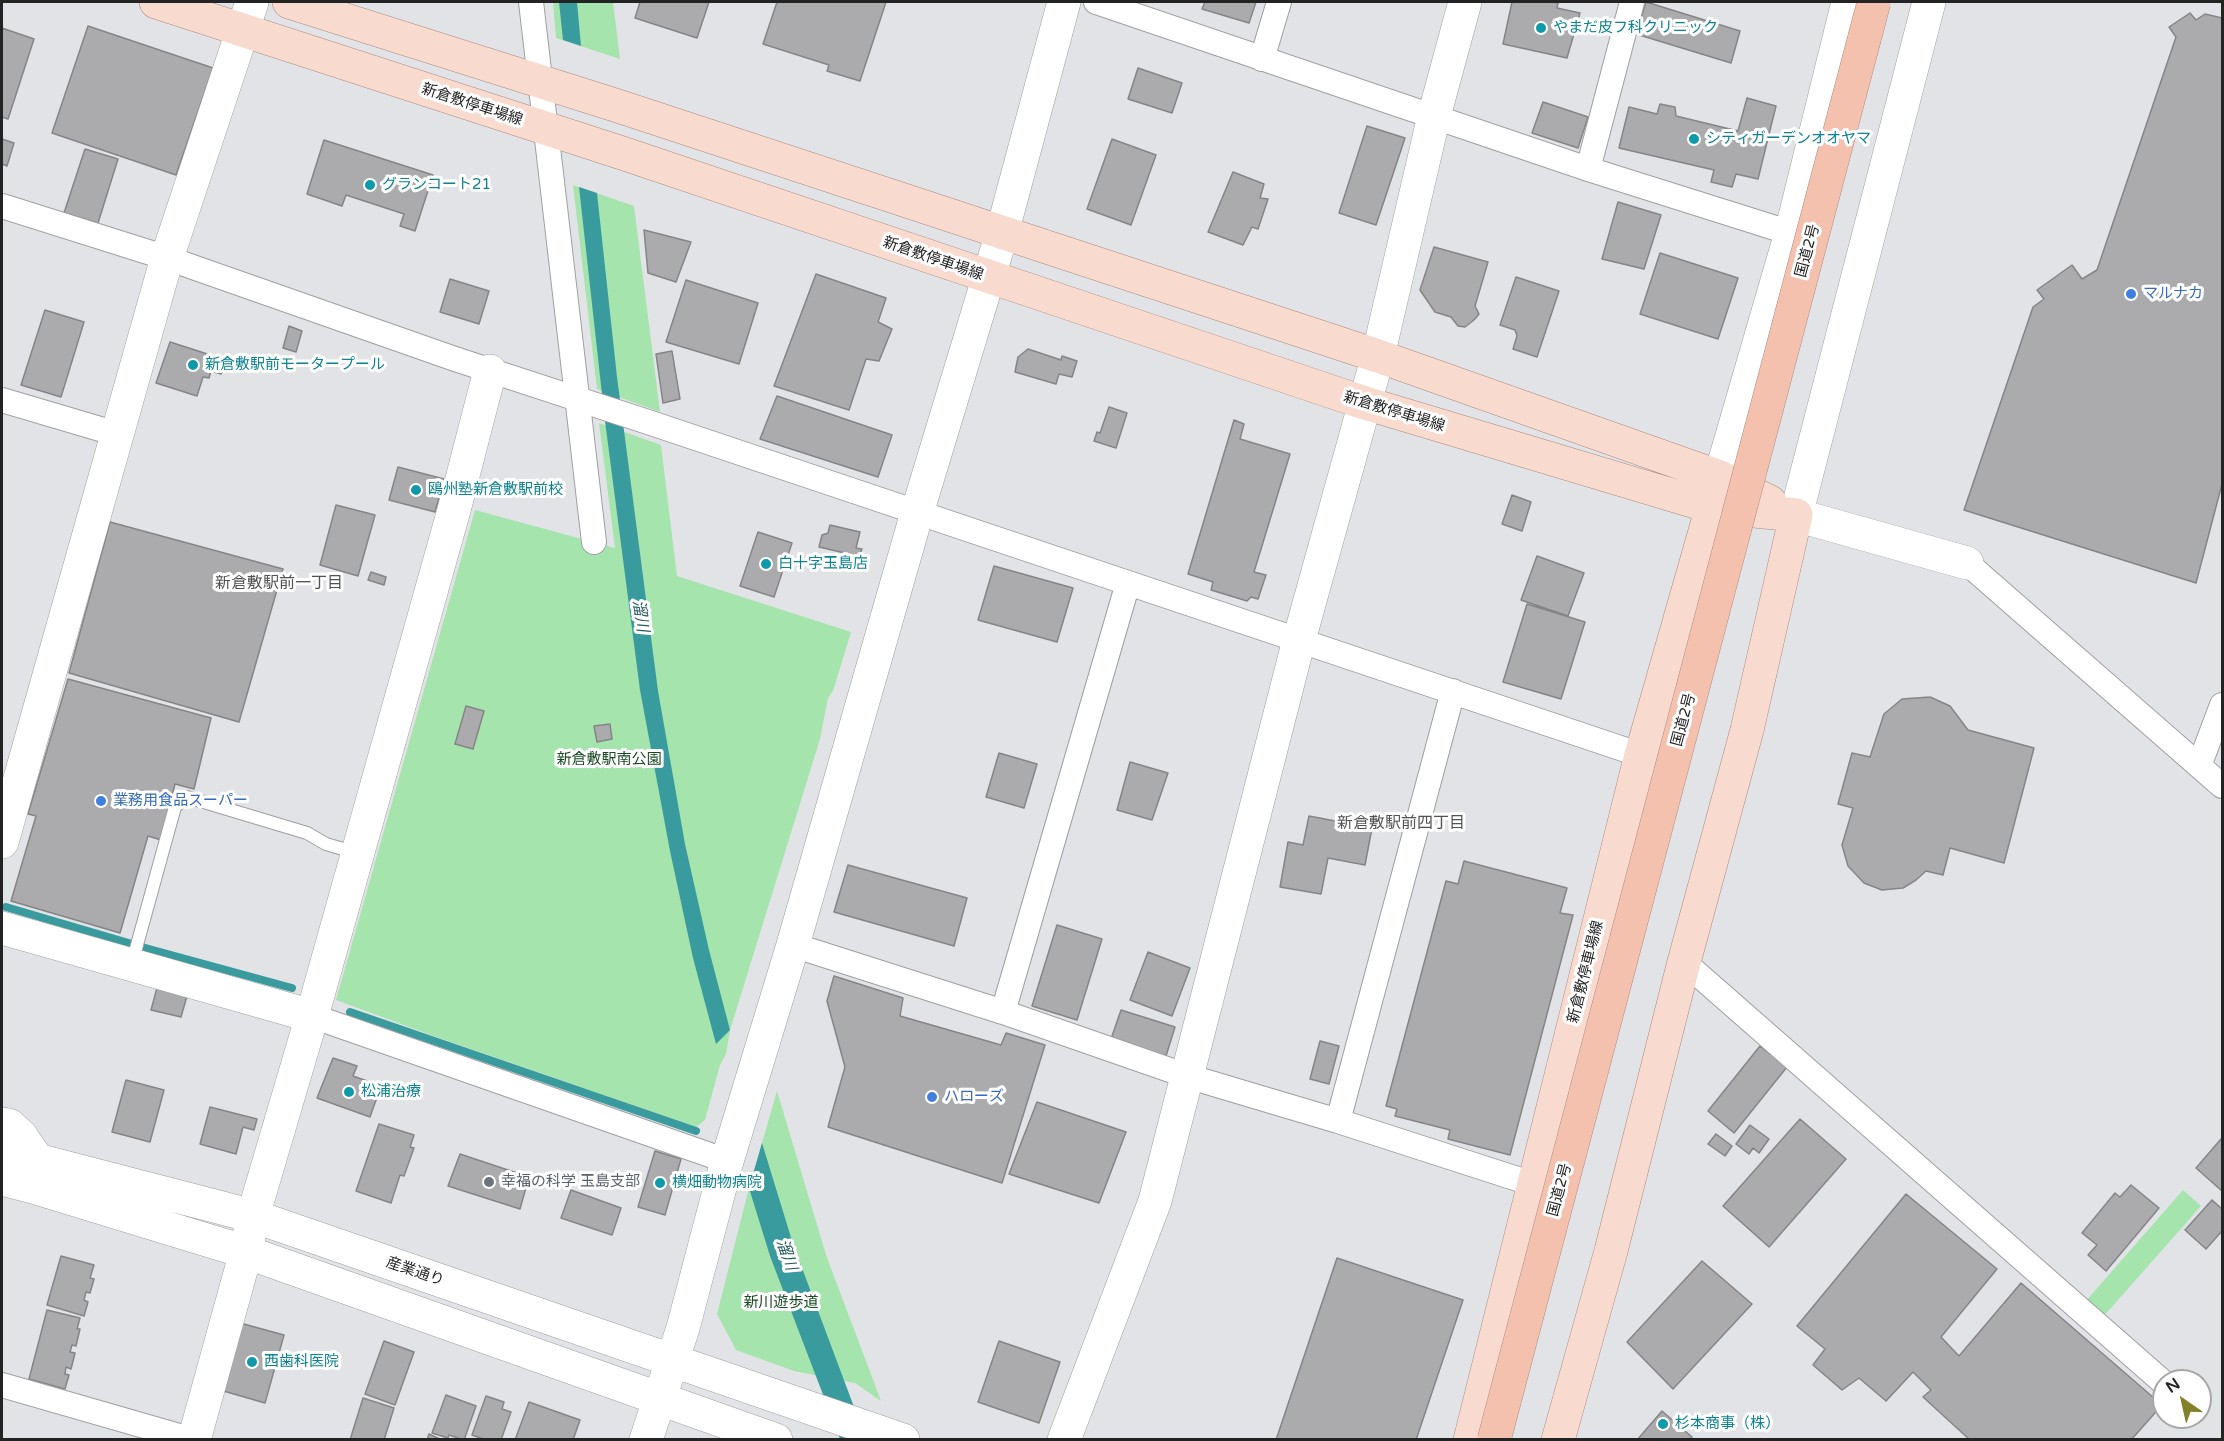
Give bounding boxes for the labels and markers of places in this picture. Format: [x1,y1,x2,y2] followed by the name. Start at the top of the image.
[1553,19,1718,37] place label: やまだ皮フ科クリニック
[1534,21,1548,35] marker: やまだ皮フ科クリニック
[1706,130,1871,148] place label: シティガーデンオオヤマ
[1687,132,1701,146] marker: シティガーデンオオヤマ
[382,176,491,194] place label: グランコート21
[363,178,377,192] marker: グランコート21
[2143,285,2203,303] place label: マルナカ
[2124,287,2138,301] marker: マルナカ
[205,356,385,374] place label: 新倉敷駅前モータープール
[186,358,200,372] marker: 新倉敷駅前モータープール
[428,481,563,499] place label: 鴎州塾新倉敷駅前校
[409,483,423,497] marker: 鴎州塾新倉敷駅前校
[778,555,868,573] place label: 白十字玉島店
[759,557,773,571] marker: 白十字玉島店
[113,792,248,810] place label: 業務用食品スーパー
[94,794,108,808] marker: 業務用食品スーパー
[361,1083,421,1101] place label: 松浦治療
[342,1085,356,1099] marker: 松浦治療
[944,1088,1004,1106] place label: ハローズ
[925,1090,939,1104] marker: ハローズ
[501,1173,640,1191] place label: 幸福の科学 玉島支部
[672,1174,762,1192] place label: 横畑動物病院
[482,1175,496,1189] marker: 幸福の科学 玉島支部
[653,1176,667,1190] marker: 横畑動物病院
[264,1353,339,1371] place label: 西歯科医院
[245,1355,259,1369] marker: 西歯科医院
[1675,1415,1780,1433] place label: 杉本商事（株）
[1656,1417,1670,1431] marker: 杉本商事（株）

